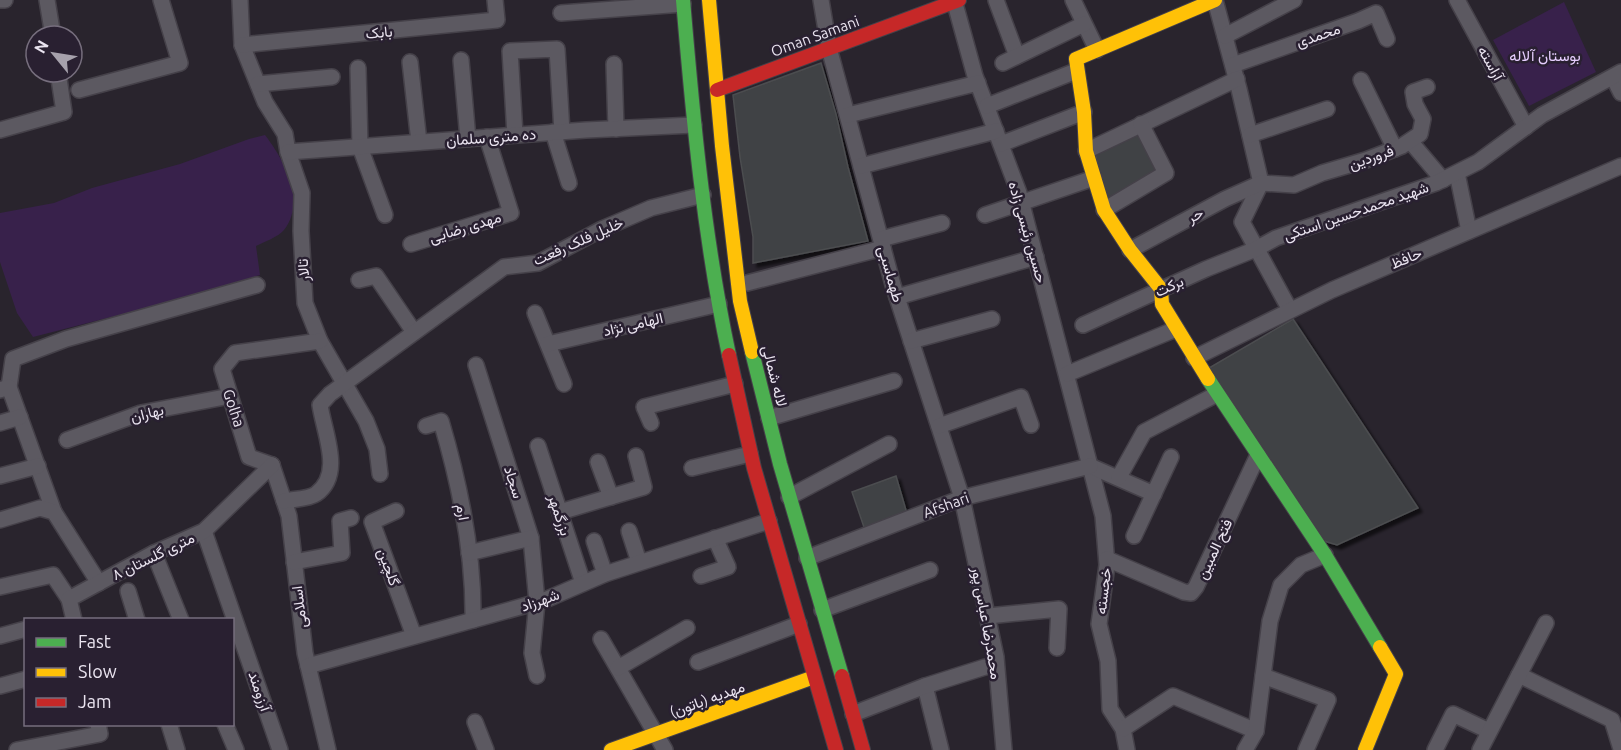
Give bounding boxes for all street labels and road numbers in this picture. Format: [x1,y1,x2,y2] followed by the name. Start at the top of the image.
[769,12,861,60] street label: Oman Samani
[1294,20,1343,52] street label: محمدی
[365,22,393,43] street label: بابک
[1474,43,1508,85] street label: آراسته
[445,125,537,151] street label: ده متری سلمان
[1346,141,1396,174] street label: فروردین
[1281,178,1432,246] street label: شهید محمدحسین استکی
[1003,179,1051,285] street label: حسین رئیسی زاده
[1183,204,1206,228] street label: حر
[427,208,504,248] street label: مهدی رضایی
[530,214,626,269] street label: خلیل فلک رفعت
[873,244,907,305] street label: طهماسبی
[1388,244,1424,272] street label: حافظ
[294,258,313,283] street label: تالار
[1152,272,1186,301] street label: برکت
[601,309,665,341] street label: الهامی نژاد
[757,344,791,409] street label: لاله شمالی
[220,387,248,429] street label: Golha
[129,401,166,426] street label: بهاران
[500,464,527,501] street label: سجاد
[921,489,971,521] street label: Afshari
[544,491,575,538] street label: بزرگمهر
[451,502,473,522] street label: ارم
[1193,516,1238,583] street label: فتح المبین
[109,529,198,585] street label: ۸ متری گلستان
[373,546,404,589] street label: گلچین
[967,564,1005,681] street label: محمدرضا عباس پور
[1092,567,1115,615] street label: خجسته
[288,585,312,629] street label: اسلامی
[518,585,562,615] street label: شهرزاد
[244,669,275,715] street label: آرزومند
[667,678,747,721] street label: مهدیه (باتون)

